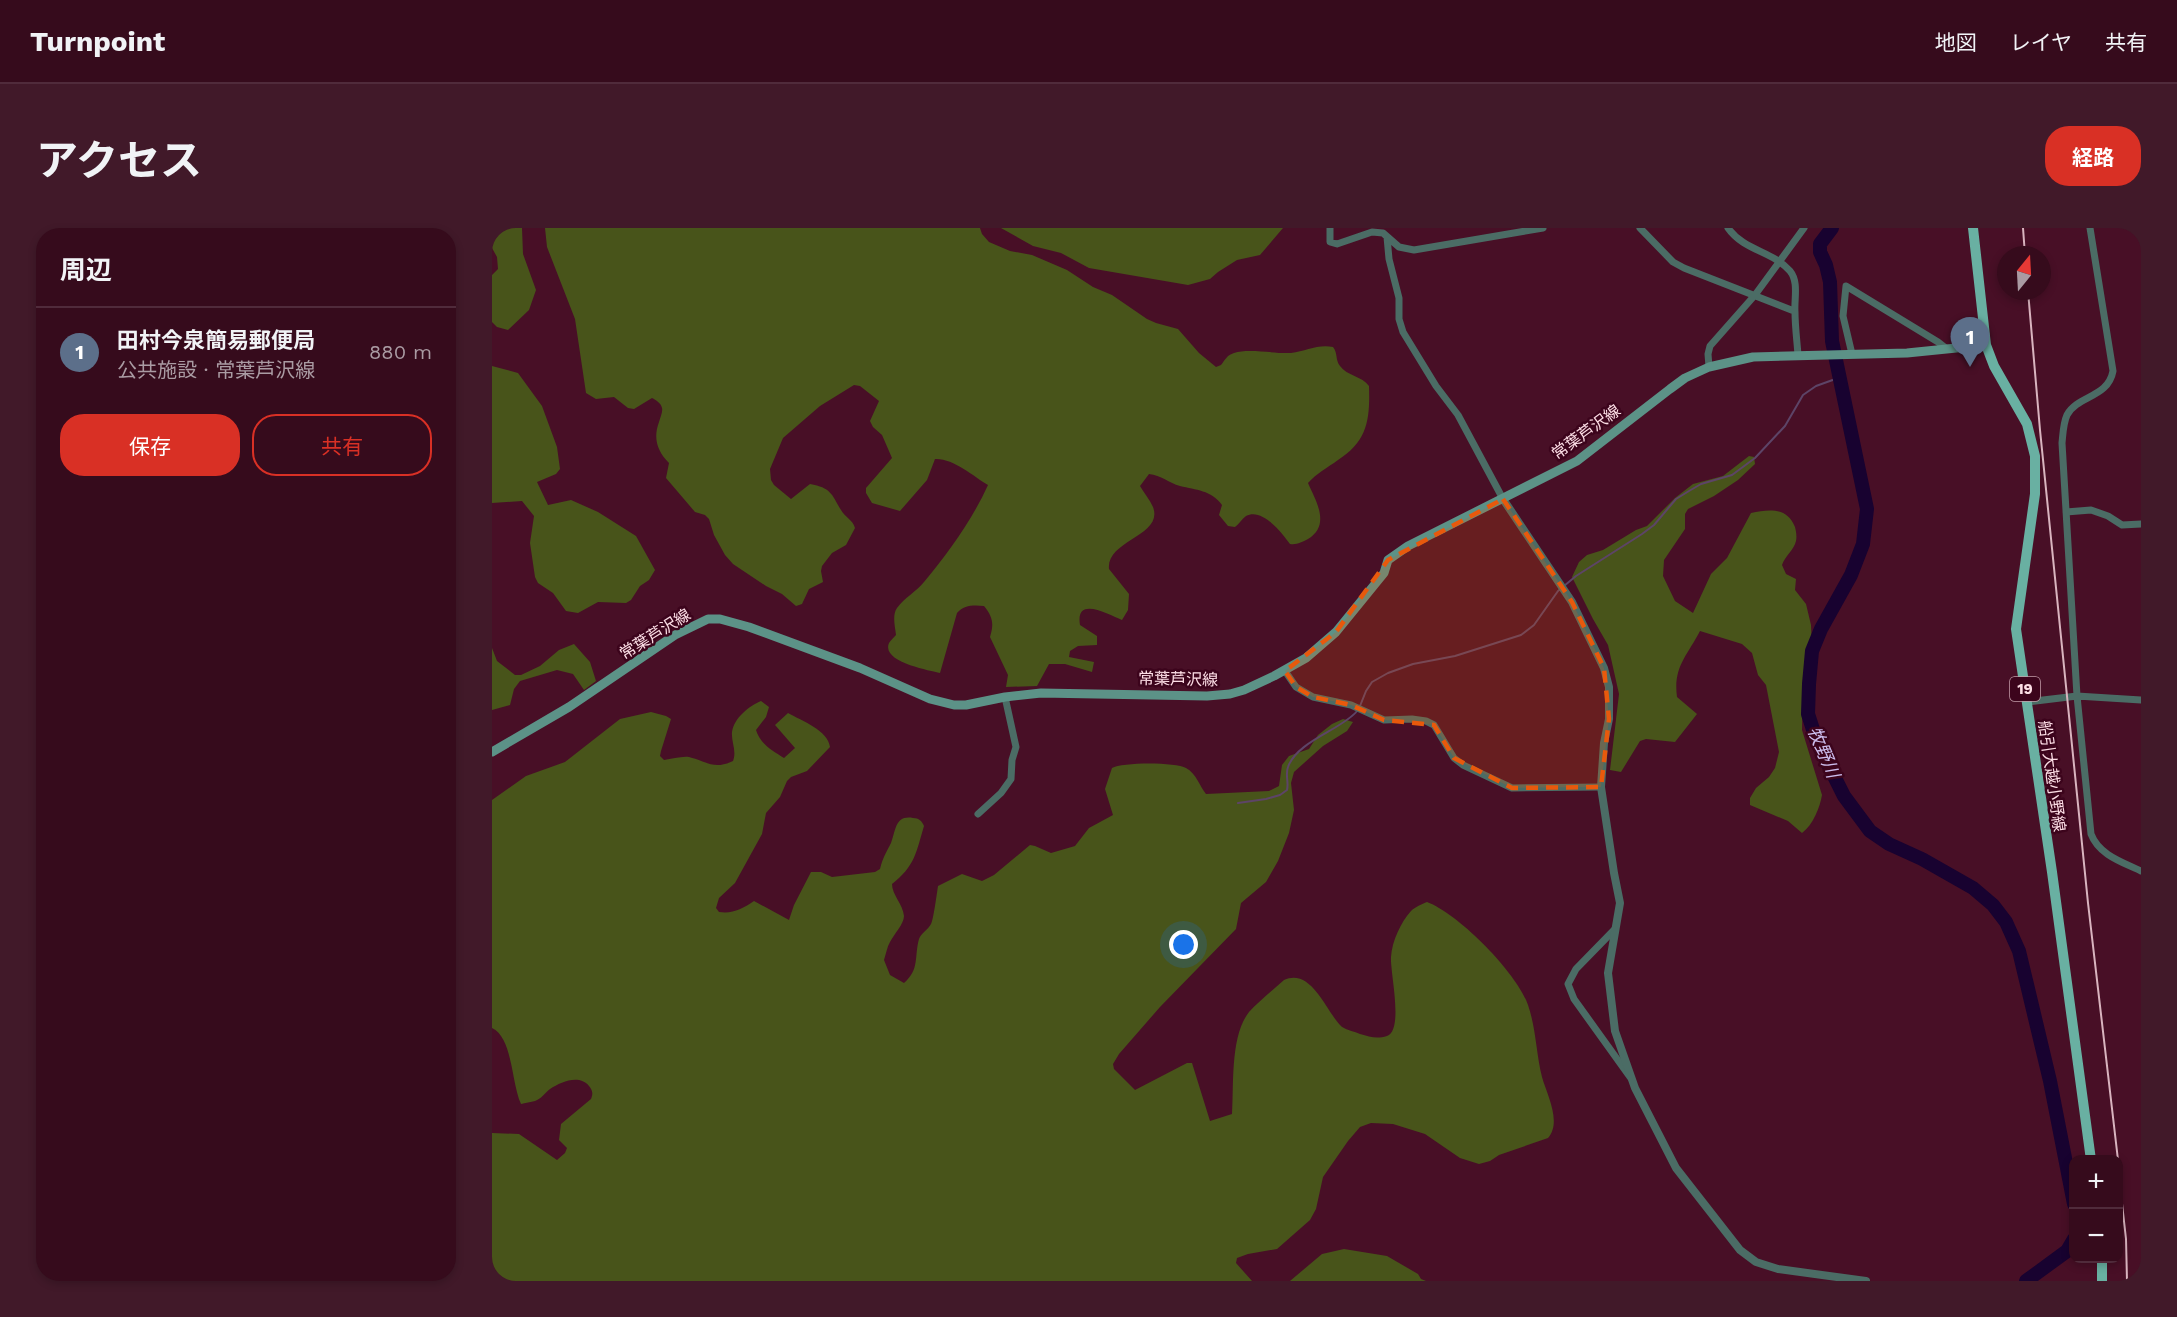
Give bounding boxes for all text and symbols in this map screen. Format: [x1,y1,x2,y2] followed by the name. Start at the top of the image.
[30,25,165,58] text: Turnpoint
[1935,30,1977,55] text: 地図
[2010,30,2072,55] text: レイヤ
[2105,30,2147,55] text: 共有
[2045,126,2141,186] button: 経路
[36,136,202,185] text: アクセス
[1997,246,2051,300] north arrow
[60,255,112,285] text: 周辺
[1950,318,1990,367] pin: 1
[117,328,315,353] text: 田村今泉簡易郵便局
[75,340,84,364] text: 1
[369,340,432,364] text: 880 m
[117,358,315,382] text: 公共施設 · 常葉芦沢線
[1548,401,1624,463] street label: 常葉芦沢線
[60,414,240,476] button: 保存
[252,414,432,476] button: 共有
[616,605,694,663] street label: 常葉芦沢線
[1138,669,1218,689] street label: 常葉芦沢線
[2010,677,2040,701] road number: 19
[2035,719,2069,833] street label: 船引大越小野線
[1804,723,1845,783] water label: 牧野川
[1169,930,1198,959] your location
[2069,1155,2123,1263] map controls
[2069,1155,2123,1209] button: +
[2069,1209,2123,1263] button: −

